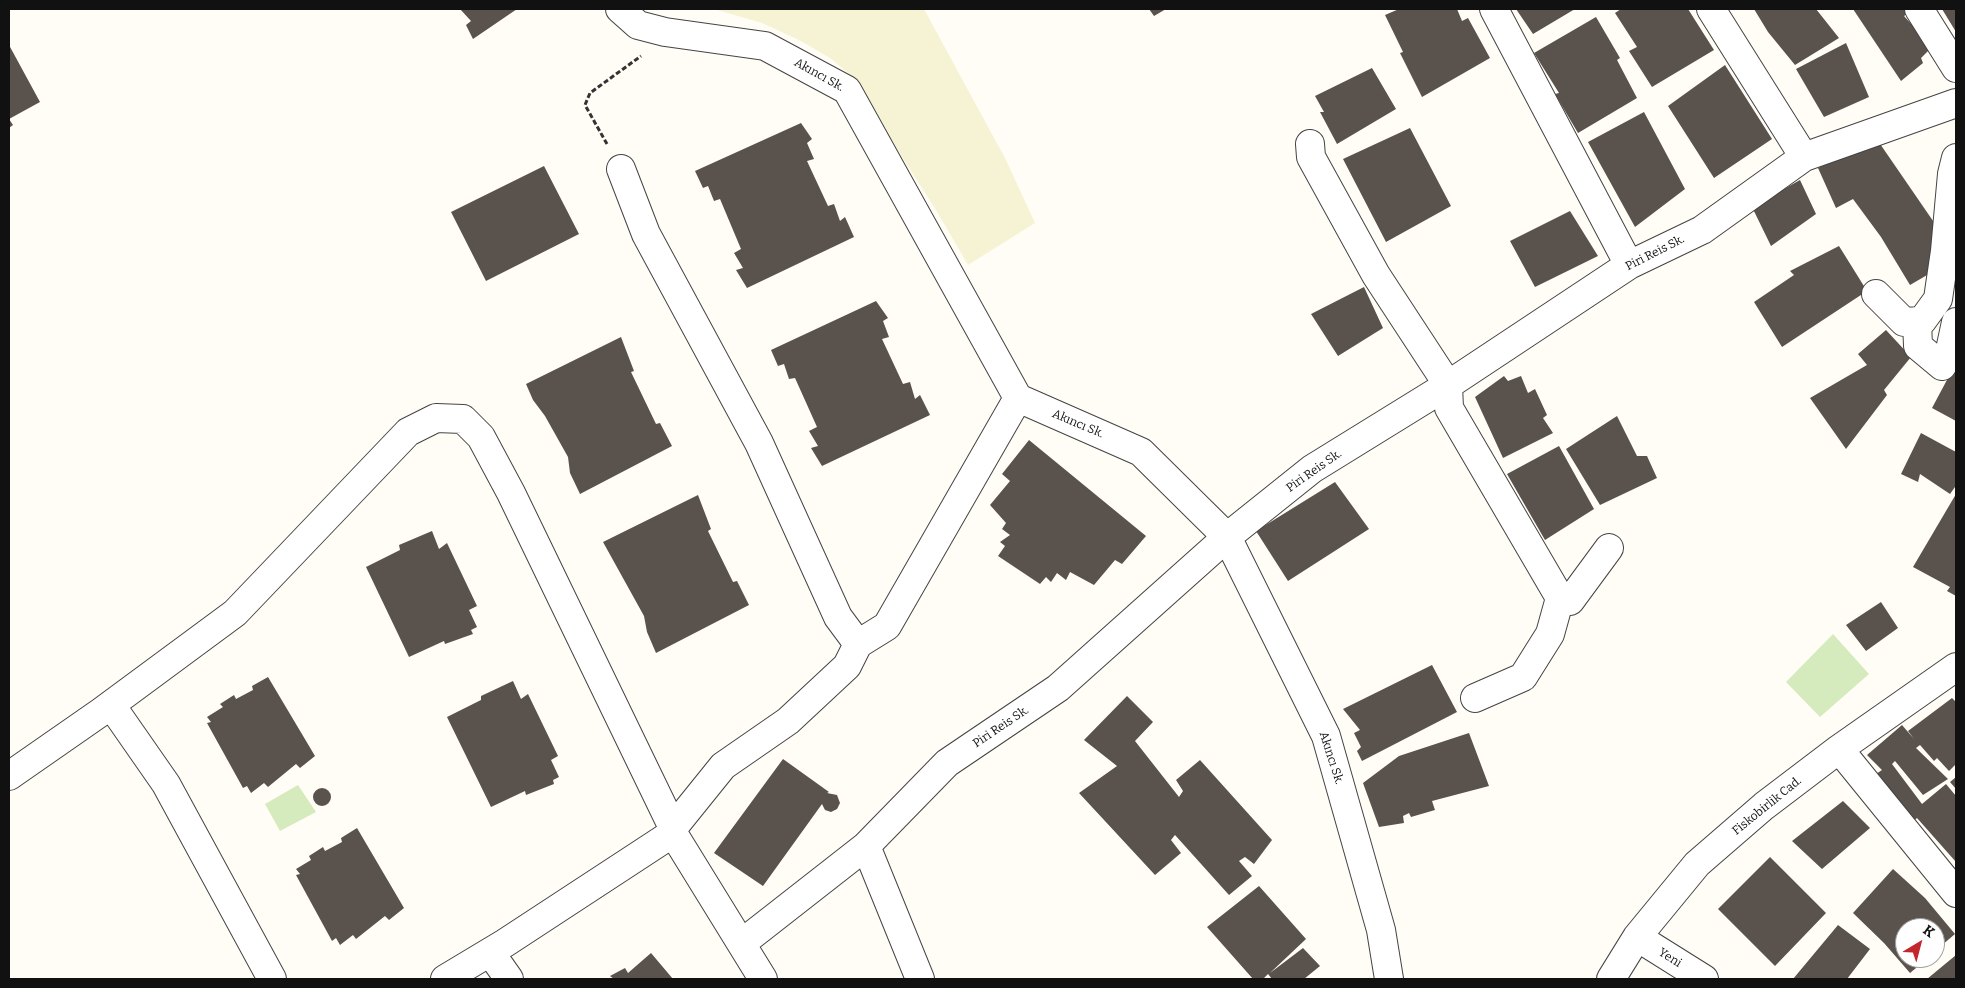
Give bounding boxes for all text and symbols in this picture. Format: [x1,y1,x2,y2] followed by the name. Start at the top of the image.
[792,55,846,95] street label: Akıncı Sk.
[1623,232,1687,274] street label: Piri Reis Sk.
[1050,407,1106,441] street label: Akıncı Sk.
[1284,447,1344,495] street label: Piri Reis Sk.
[970,703,1032,751] street label: Piri Reis Sk.
[1316,730,1346,786] street label: Akıncı Sk.
[1730,774,1804,838] street label: Fiskobirlik Cad.
[1895,918,1945,968] north arrow
[1920,922,1938,941] text: K
[1656,945,1684,971] street label: Yeni

